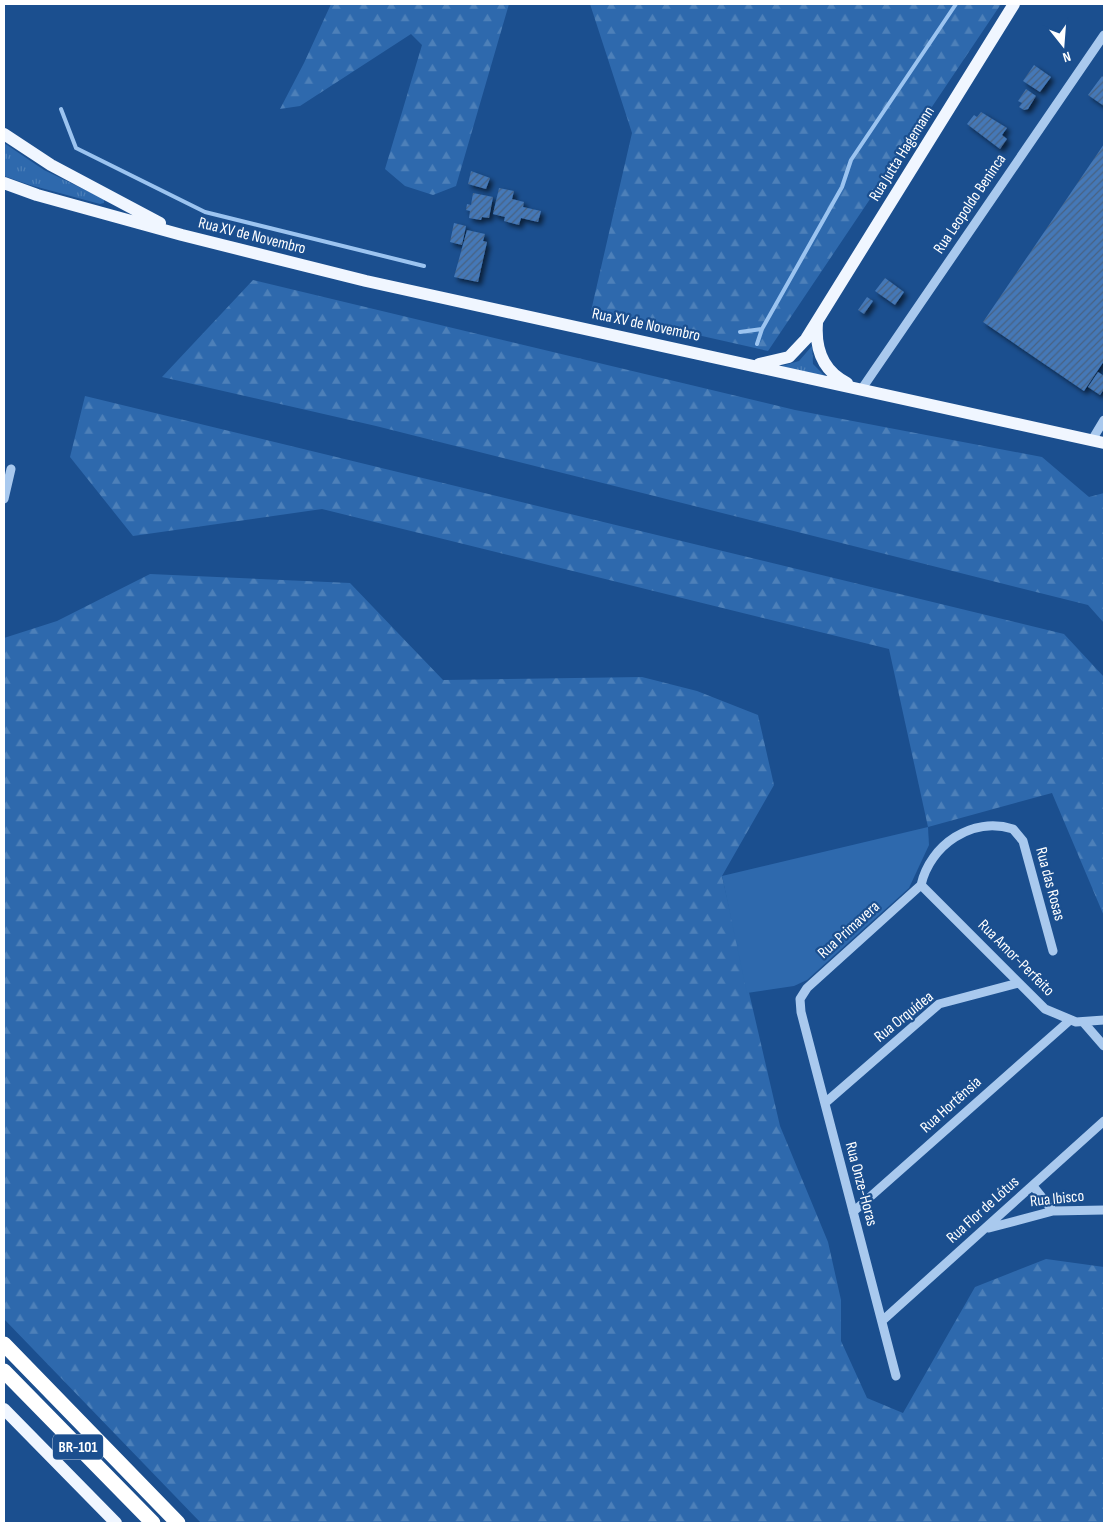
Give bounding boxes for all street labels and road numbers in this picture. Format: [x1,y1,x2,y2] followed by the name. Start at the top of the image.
[865,103,939,205] street label: Rua Jutta Hagemann
[930,150,1010,258] street label: Rua Leopoldo Beninca
[196,213,308,259] street label: Rua XV de Novembro
[590,304,702,346] street label: Rua XV de Novembro
[1031,845,1069,923] street label: Rua das Rosas
[814,897,884,963] street label: Rua Primavera
[974,916,1058,1000] street label: Rua Amor-Perfeito
[871,987,937,1047] street label: Rua Orquídea
[917,1073,985,1137] street label: Rua Hortênsia
[841,1140,881,1228] street label: Rua Onze-Horas
[943,1172,1023,1247] street label: Rua Flor de Lótus
[1029,1187,1085,1211] street label: Rua Ibisco
[53,1434,103,1460] road number: BR-101

